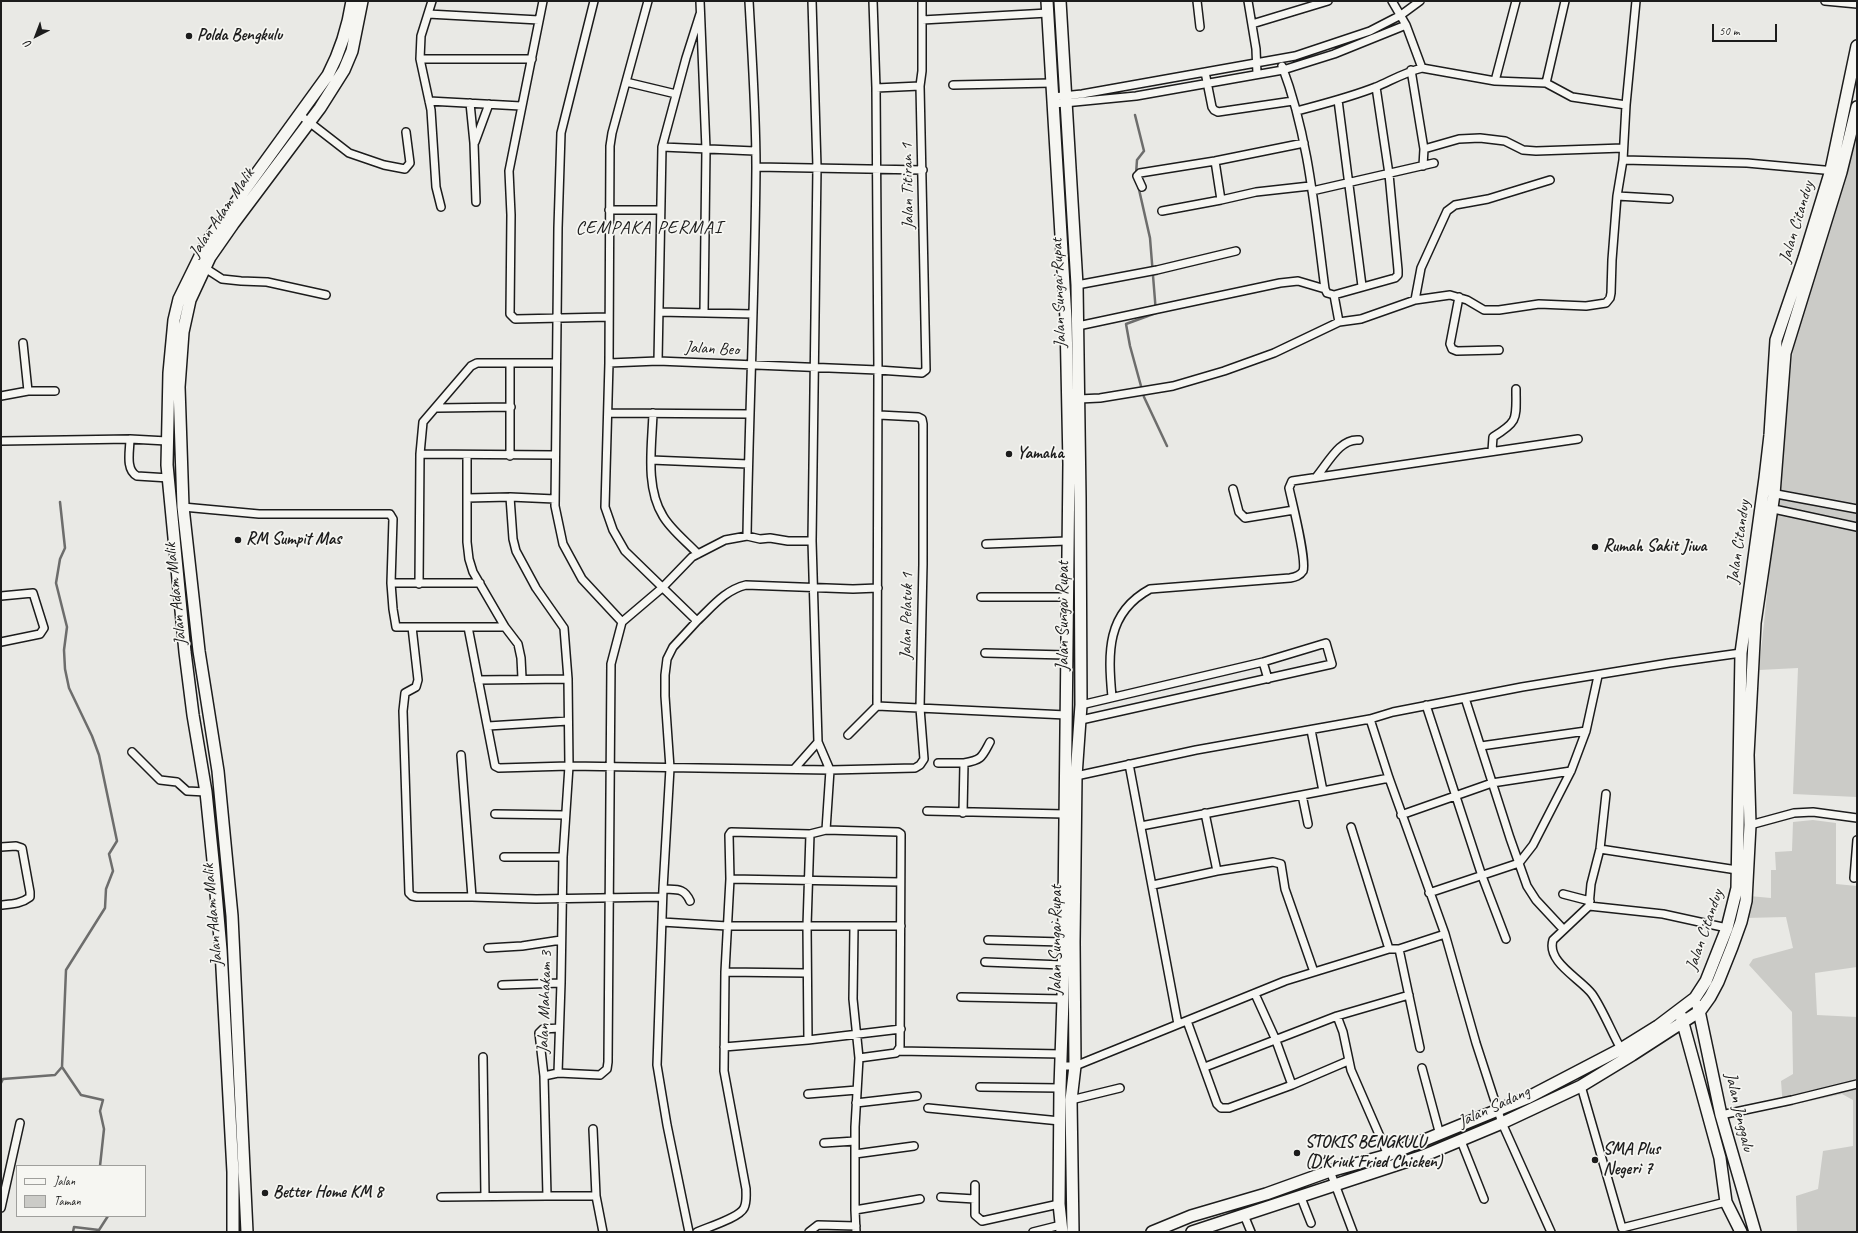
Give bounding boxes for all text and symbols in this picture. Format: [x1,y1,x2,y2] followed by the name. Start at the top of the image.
[16,16,56,56] north arrow
[1714,16,1779,42] scale bar
[1719,23,1739,39] text: 50 m
[197,26,282,46] place label: Polda Bengkulu
[184,31,194,41] marker: Polda Bengkulu
[21,38,35,52] text: U
[897,143,919,229] street label: Jalan Titiran 1
[185,165,259,261] street label: Jalan Adam Malik
[1775,179,1819,265] street label: Jalan Citanduy
[576,217,722,239] district label: CEMPAKA PERMAI
[1047,238,1071,348] street label: Jalan Sungai Rupat
[684,337,740,361] street label: Jalan Beo
[1017,444,1064,464] place label: Yamaha
[1004,449,1014,459] marker: Yamaha
[1723,499,1755,585] street label: Jalan Citanduy
[246,530,341,550] place label: RM Sumpit Mas
[233,535,243,545] marker: RM Sumpit Mas
[1603,537,1707,557] place label: Rumah Sakit Jiwa
[160,542,192,646] street label: Jalan Adam Malik
[1590,542,1600,552] marker: Rumah Sakit Jiwa
[1054,561,1074,671] street label: Jalan Sungai Rupat
[896,572,918,660] street label: Jalan Pelatuk 1
[198,863,228,967] street label: Jalan Adam Malik
[1047,885,1067,995] street label: Jalan Sungai Rupat
[1682,887,1728,973] street label: Jalan Citanduy
[533,950,557,1054] street label: Jalan Mahakam 3
[1720,1071,1758,1153] street label: Jalan Jenggalu
[1455,1082,1533,1132] street label: Jalan Sadang
[1305,1133,1442,1173] place label: STOKIS BENGKULU (D'Kriuk Fried Chicken)
[1603,1140,1660,1180] place label: SMA Plus Negeri 7
[1292,1148,1302,1158] marker: STOKIS BENGKULU (D'Kriuk Fried Chicken)
[1590,1155,1600,1165] marker: SMA Plus Negeri 7
[16,1165,146,1217] legend
[54,1173,75,1189] text: Jalan
[273,1183,383,1203] place label: Better Home KM 8
[260,1188,270,1198] marker: Better Home KM 8
[54,1193,81,1209] text: Taman

